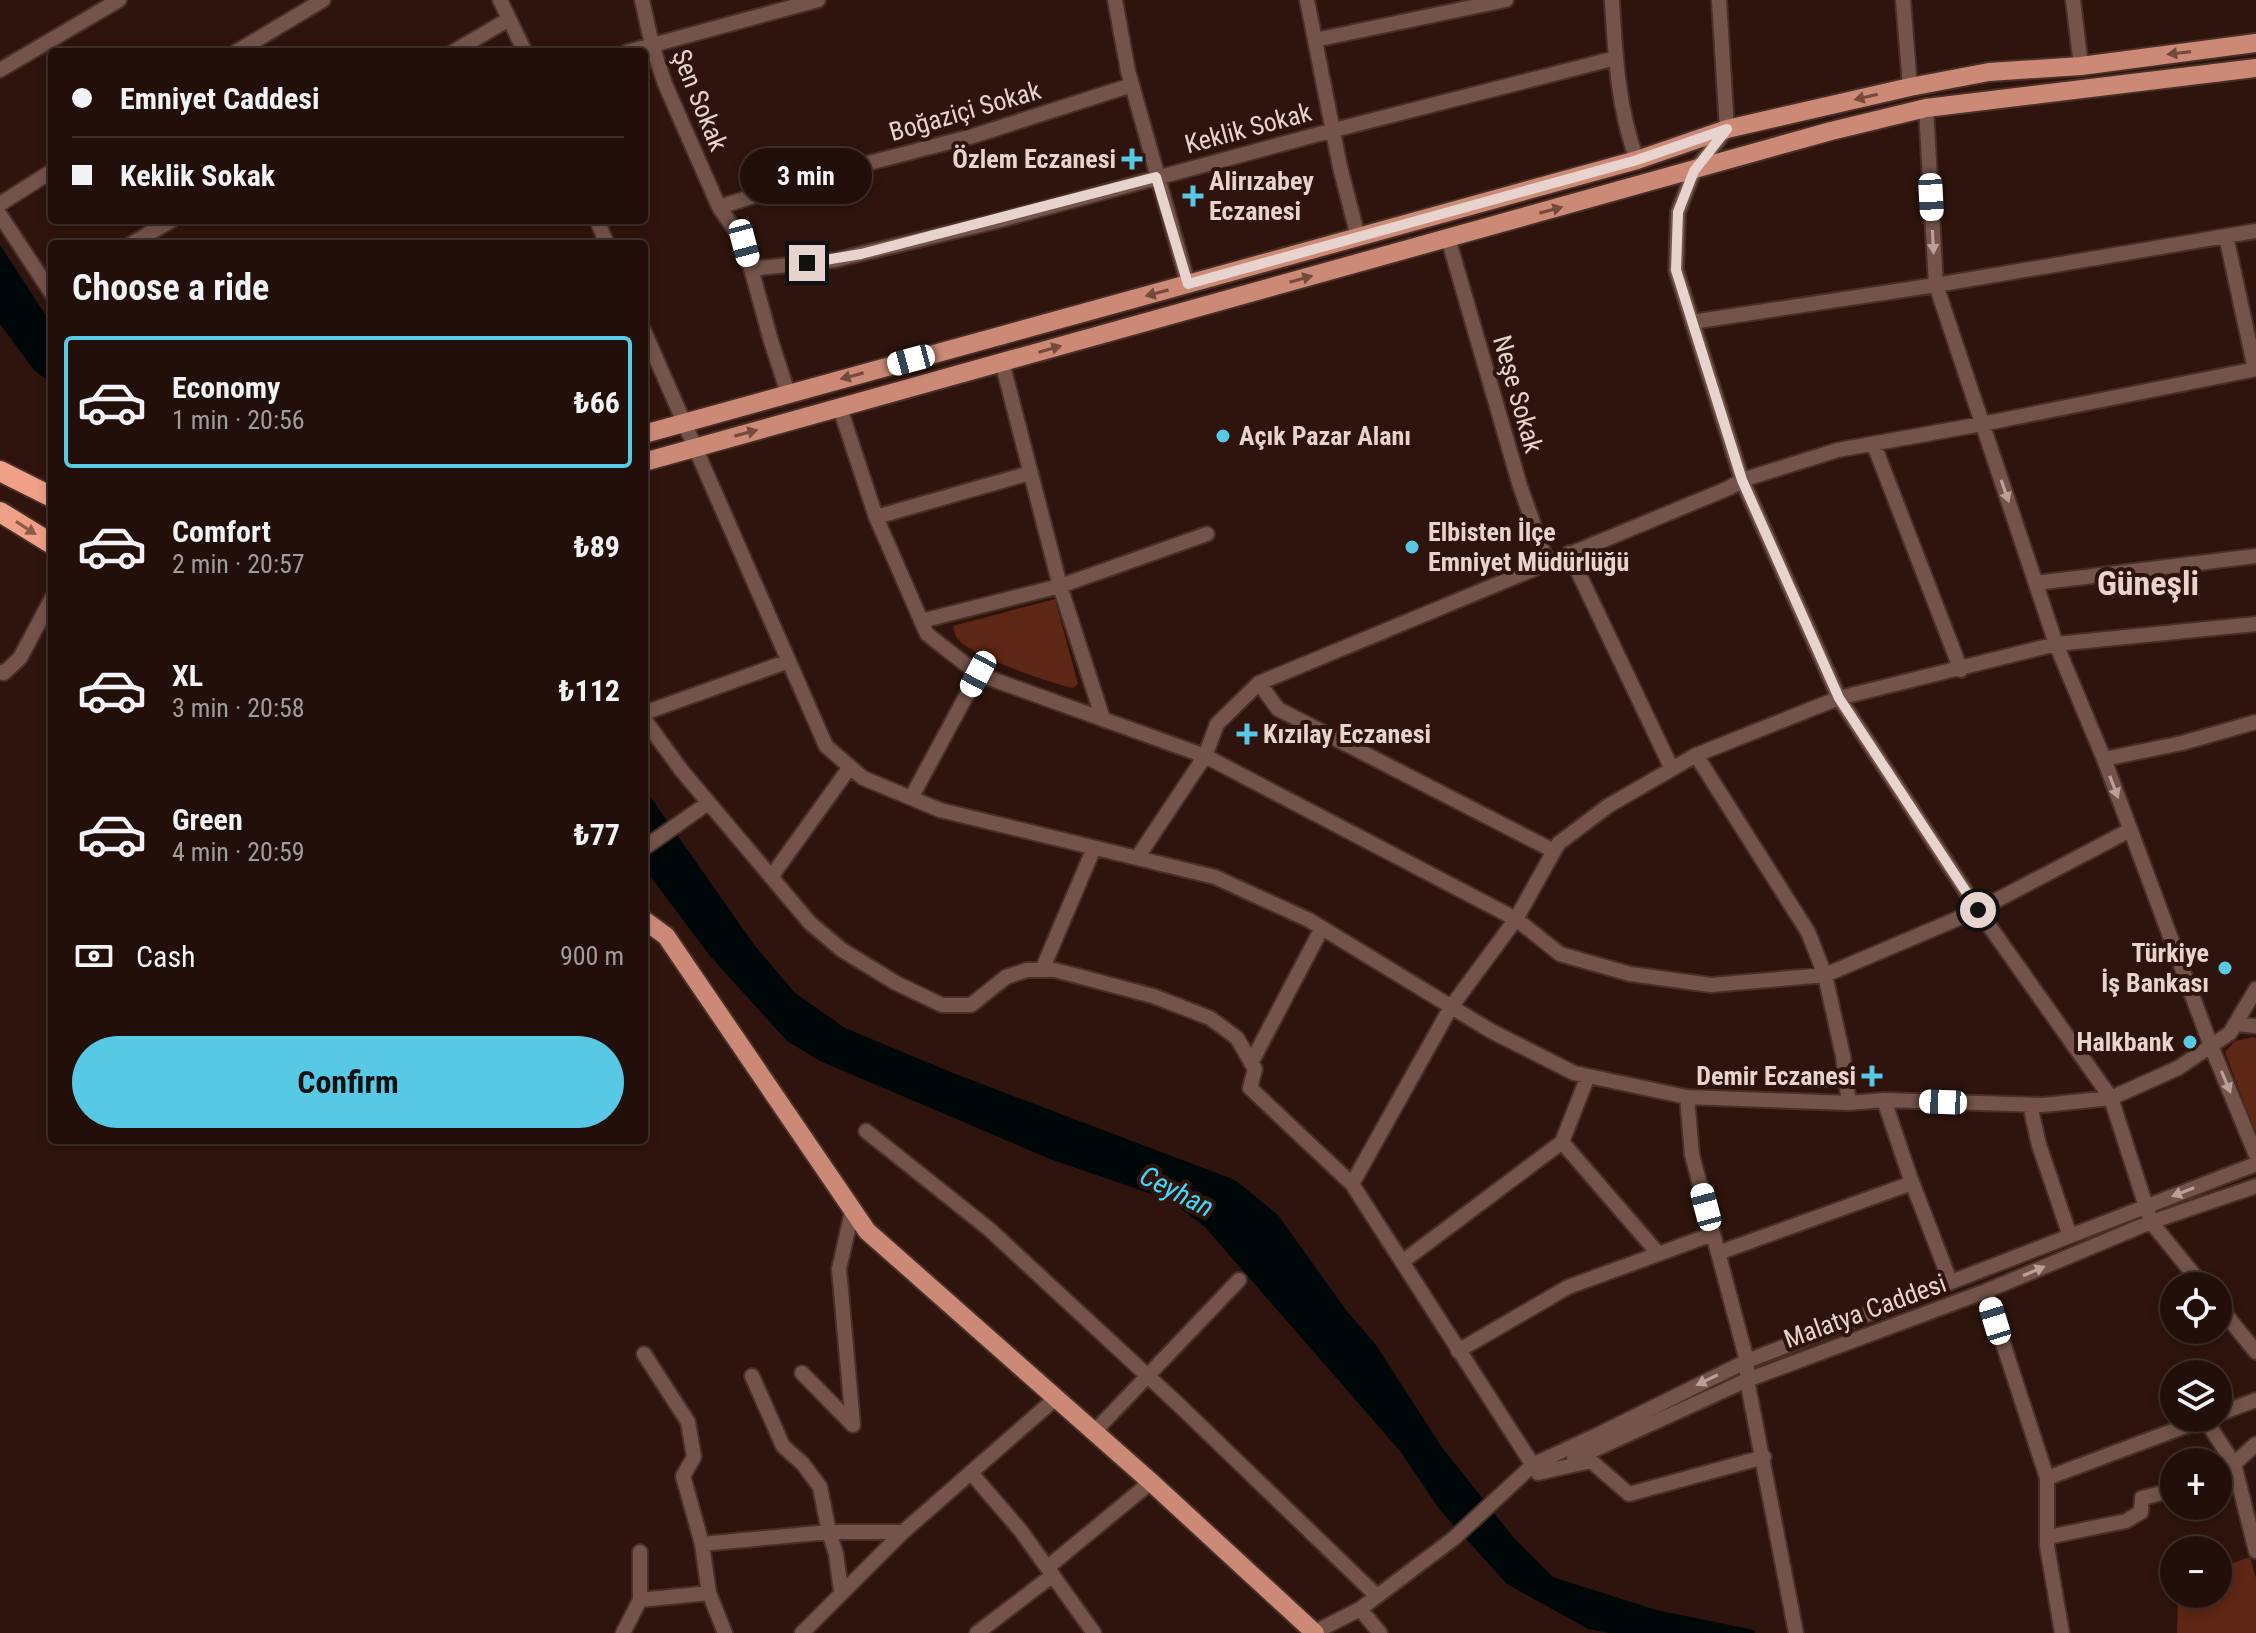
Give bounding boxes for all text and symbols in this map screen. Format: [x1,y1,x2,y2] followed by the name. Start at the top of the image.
[666,45,734,155] street label: Şen Sokak
[2166,47,2191,60] one-way arrow
[886,75,1045,147] street label: Boğaziçi Sokak
[120,81,319,116] text: Emniyet Caddesi
[1854,91,1879,104] one-way arrow
[1181,97,1315,159] street label: Keklik Sokak
[952,144,1116,174] place label: Özlem Eczanesi
[741,147,873,203] callout: 3 min
[1123,150,1141,168] marker: Özlem Eczanesi
[120,158,275,193] text: Keklik Sokak
[777,161,835,191] text: 3 min
[1209,166,1314,226] place label: Alirızabey Eczanesi
[1918,172,1944,222] car
[1184,187,1202,205] marker: Alirızabey Eczanesi
[1539,203,1564,215] one-way arrow
[726,217,762,269] car
[1927,230,1940,255] one-way arrow
[789,245,825,281] route end
[72,267,269,309] text: Choose a ride
[1289,272,1313,285] one-way arrow
[1144,287,1169,299] one-way arrow
[1487,332,1549,456] street label: Neşe Sokak
[885,342,937,378] car
[1039,342,1063,355] one-way arrow
[76,366,148,438] icon: car
[172,370,280,405] text: Economy
[840,370,864,383] one-way arrow
[574,385,620,420] text: ₺66
[172,405,305,435] text: 1 min · 20:56
[1239,421,1411,451] place label: Açık Pazar Alanı
[733,427,758,439] one-way arrow
[1214,427,1232,445] marker: Açık Pazar Alanı
[1999,479,2011,503] one-way arrow
[76,510,148,582] icon: car
[172,514,271,549] text: Comfort
[1428,517,1629,577] place label: Elbisten İlçe Emniyet Müdürlüğü
[15,521,36,536] one-way arrow
[574,529,620,564] text: ₺89
[1403,538,1421,556] marker: Elbisten İlçe Emniyet Müdürlüğü
[172,549,305,579] text: 2 min · 20:57
[2097,563,2199,603] district label: Güneşli
[956,647,1000,701] car
[76,654,148,726] icon: car
[172,658,203,693] text: XL
[558,673,620,708] text: ₺112
[172,693,305,723] text: 3 min · 20:58
[1263,719,1431,749] place label: Kızılay Eczanesi
[1238,725,1256,743] marker: Kızılay Eczanesi
[2108,775,2121,799] one-way arrow
[76,798,148,870] icon: car
[172,802,243,837] text: Green
[574,817,620,852] text: ₺77
[172,837,305,867] text: 4 min · 20:59
[1960,892,1996,928] route start
[72,934,116,978] icon: cash
[2101,938,2209,998] place label: Türkiye İş Bankası
[136,939,196,974] text: Cash
[560,941,624,971] text: 900 m
[2216,959,2234,977] marker: Türkiye İş Bankası
[2076,1027,2175,1057] place label: Halkbank
[2181,1033,2199,1051] marker: Halkbank
[72,1036,624,1128] button: Confirm
[1696,1061,1856,1091] place label: Demir Eczanesi
[1863,1067,1881,1085] marker: Demir Eczanesi
[2220,1070,2233,1094] one-way arrow
[1919,1089,1967,1115] car
[1134,1159,1219,1224] water label: Ceyhan
[1688,1181,1724,1233] car
[2171,1186,2195,1199] one-way arrow
[2023,1265,2046,1278] one-way arrow
[1780,1268,1950,1354] street label: Malatya Caddesi
[2160,1272,2232,1608] map controls
[2160,1272,2232,1344] button: locate
[1977,1295,2013,1347] car
[2160,1360,2232,1432] button: layers
[1696,1373,1719,1387] one-way arrow
[2160,1448,2232,1520] button: +
[2160,1536,2232,1608] button: −

